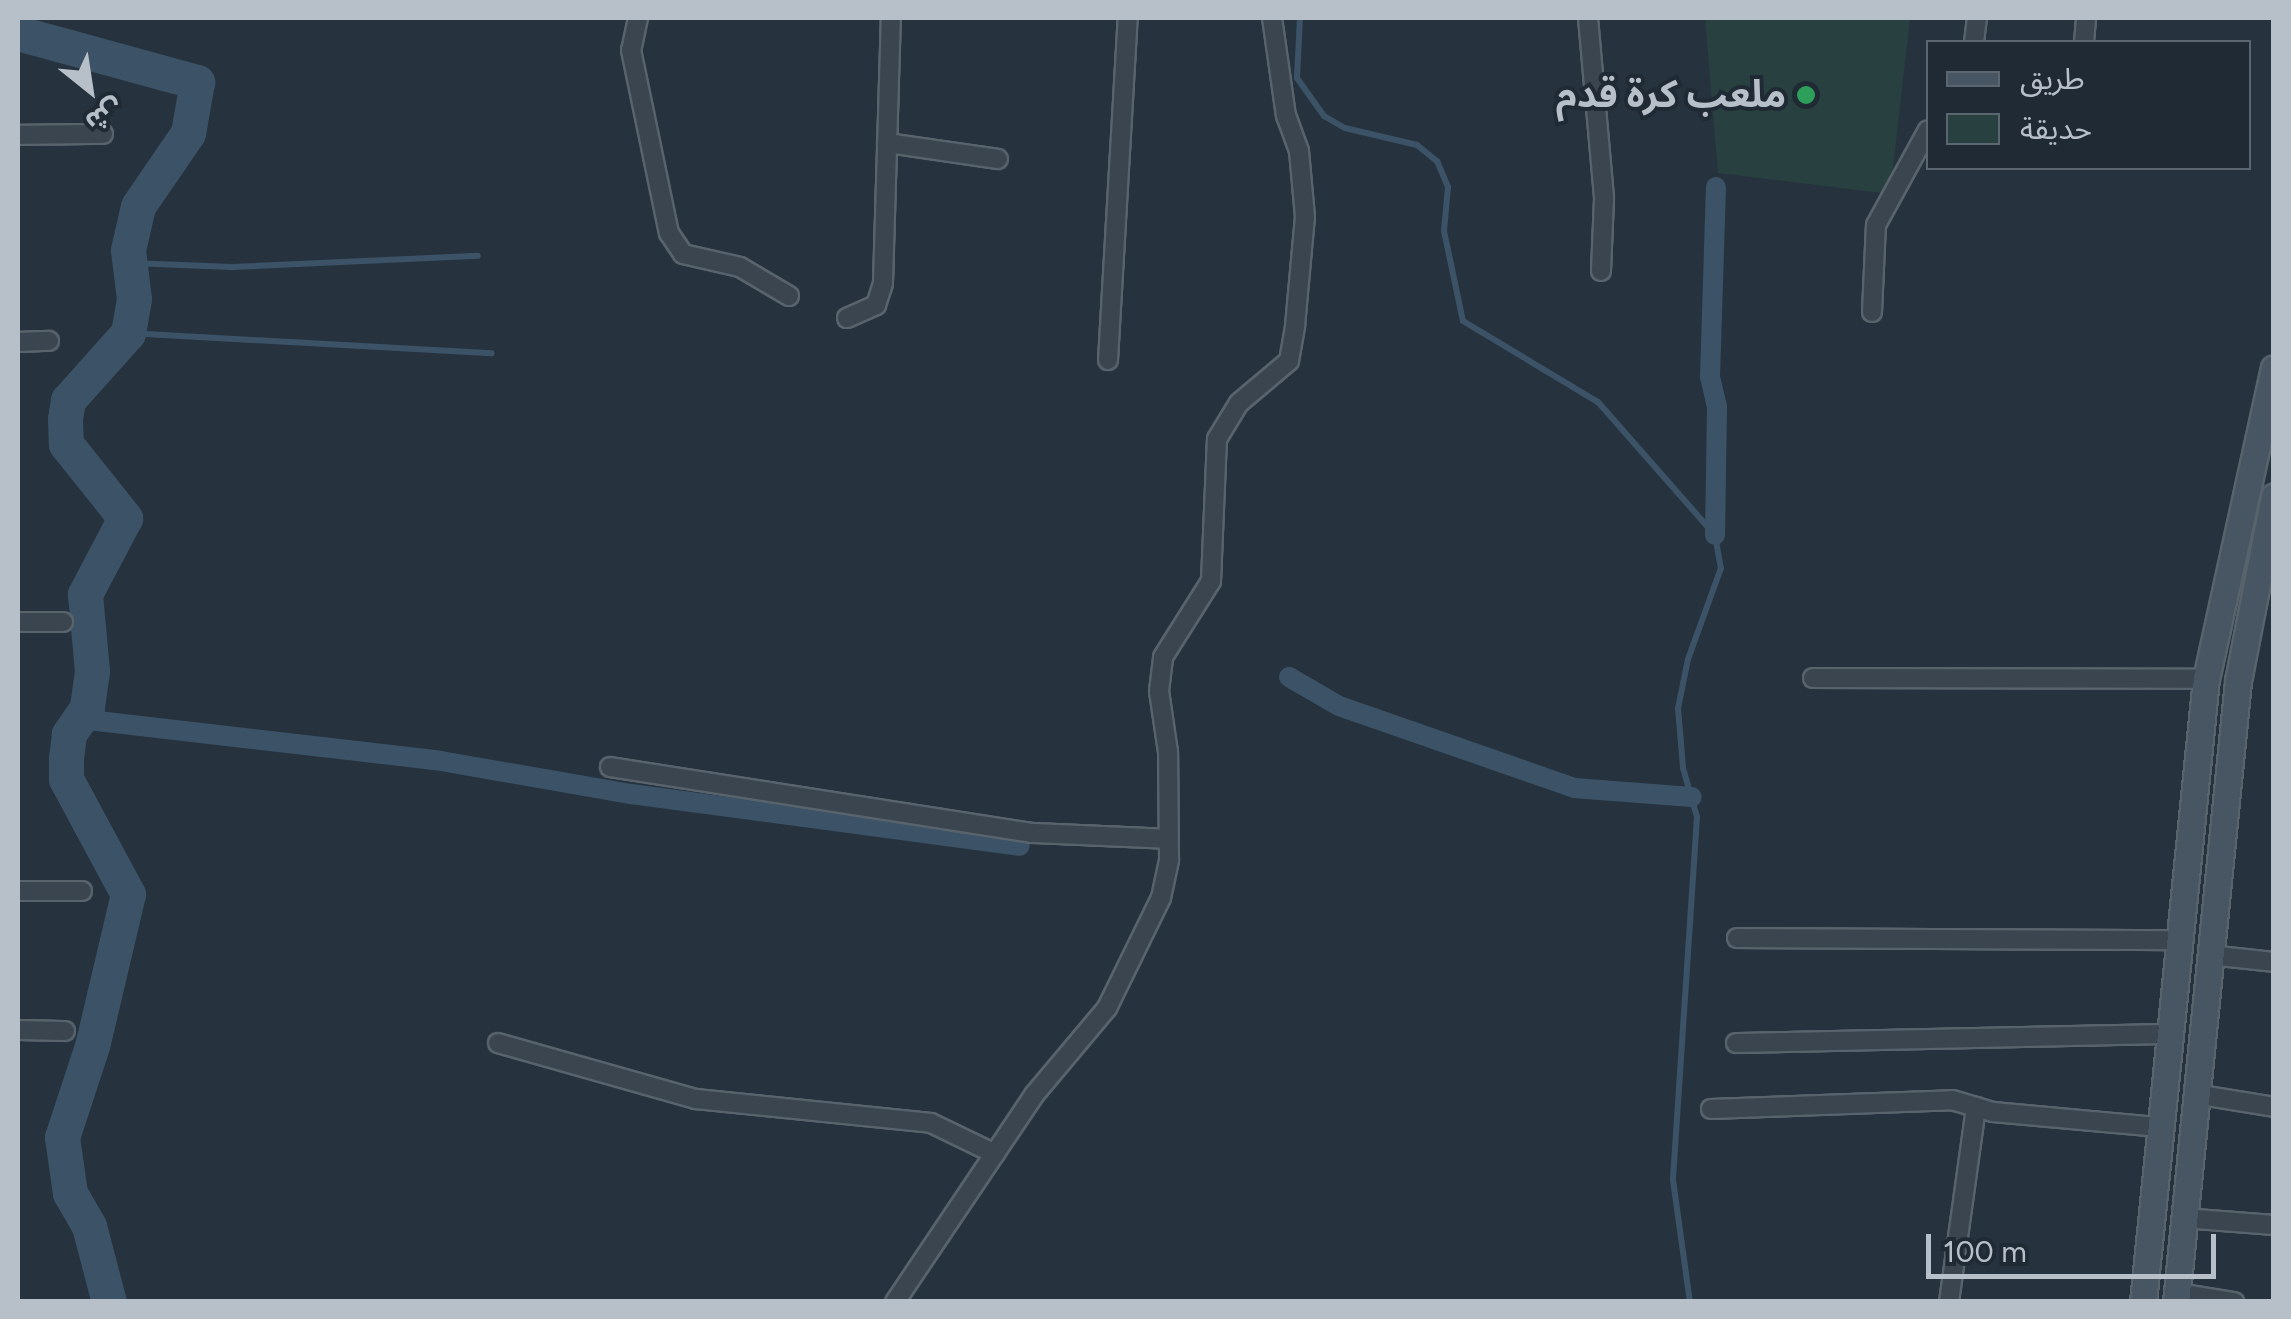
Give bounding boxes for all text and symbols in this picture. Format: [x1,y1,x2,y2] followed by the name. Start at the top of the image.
[40,40,140,140] north arrow
[1926,40,2251,170] legend
[2020,60,2085,97] text: طريق
[1556,72,1786,118] place label: ملعب كرة قدم
[1795,84,1817,106] marker: ملعب كرة قدم
[80,92,130,140] text: ش
[2020,110,2092,147] text: حديقة
[1931,1214,2221,1276] scale bar
[1943,1233,2027,1270] text: 100 m

